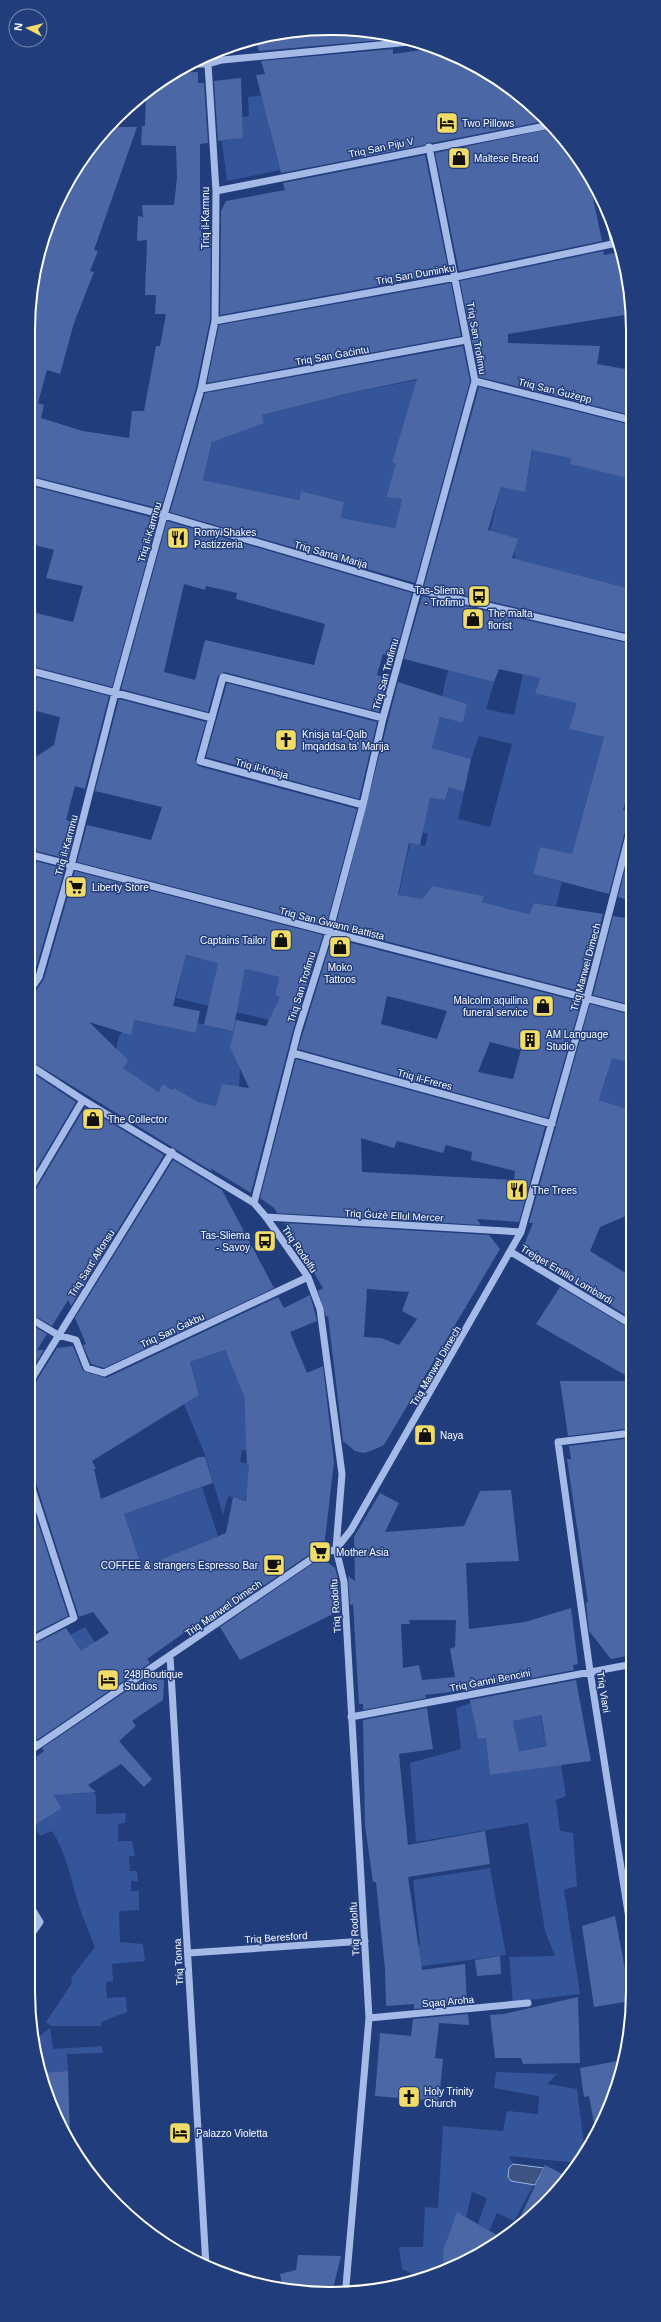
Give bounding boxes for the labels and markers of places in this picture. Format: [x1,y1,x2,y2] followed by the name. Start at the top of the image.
[434,110,460,136] hotel icon: Two Pillows
[462,118,514,129] place label: Two Pillows
[446,145,472,171] shop icon: Maltese Bread
[474,153,538,164] place label: Maltese Bread
[165,525,191,551] restaurant icon: Romy Shakes Pastizzeria
[194,527,256,550] place label: Romy Shakes Pastizzeria
[466,583,492,609] bus stop icon: Tas-Sliema - Trofimu
[415,585,464,608] place label: Tas-Sliema - Trofimu
[460,606,486,632] shop icon: The malta florist
[488,608,533,631] place label: The malta florist
[273,727,299,753] church icon: Knisja tal-Qalb Imqaddsa ta' Marija
[302,729,389,752] place label: Knisja tal-Qalb Imqaddsa ta' Marija
[63,874,89,900] supermarket icon: Liberty Store
[92,882,149,893] place label: Liberty Store
[268,927,294,953] shop icon: Captains Tailor
[327,934,353,960] shop icon: Moko Tattoos
[200,935,267,946] place label: Captains Tailor
[324,962,356,985] place label: Moko Tattoos
[530,993,556,1019] shop icon: Malcolm aquilina funeral service
[454,995,528,1018] place label: Malcolm aquilina funeral service
[517,1027,543,1053] building icon: AM Language Studio
[546,1029,609,1052] place label: AM Language Studio
[80,1106,106,1132] shop icon: The Collector
[108,1114,168,1125] place label: The Collector
[504,1177,530,1203] restaurant icon: The Trees
[532,1185,577,1196] place label: The Trees
[252,1228,278,1254] bus stop icon: Tas-Sliema - Savoy
[201,1230,250,1253] place label: Tas-Sliema - Savoy
[412,1422,438,1448] shop icon: Naya
[440,1430,464,1441] place label: Naya
[307,1539,333,1565] supermarket icon: Mother Asia
[336,1547,389,1558] place label: Mother Asia
[261,1552,287,1578] cafe icon: COFFEE & strangers Espresso Bar
[101,1560,259,1571] place label: COFFEE & strangers Espresso Bar
[95,1667,121,1693] hotel icon: 248 Boutique Studios
[124,1669,183,1692] place label: 248 Boutique Studios
[396,2084,422,2110] church icon: Holy Trinity Church
[424,2086,473,2109] place label: Holy Trinity Church
[167,2120,193,2146] hotel icon: Palazzo Violetta
[196,2128,268,2139] place label: Palazzo Violetta

